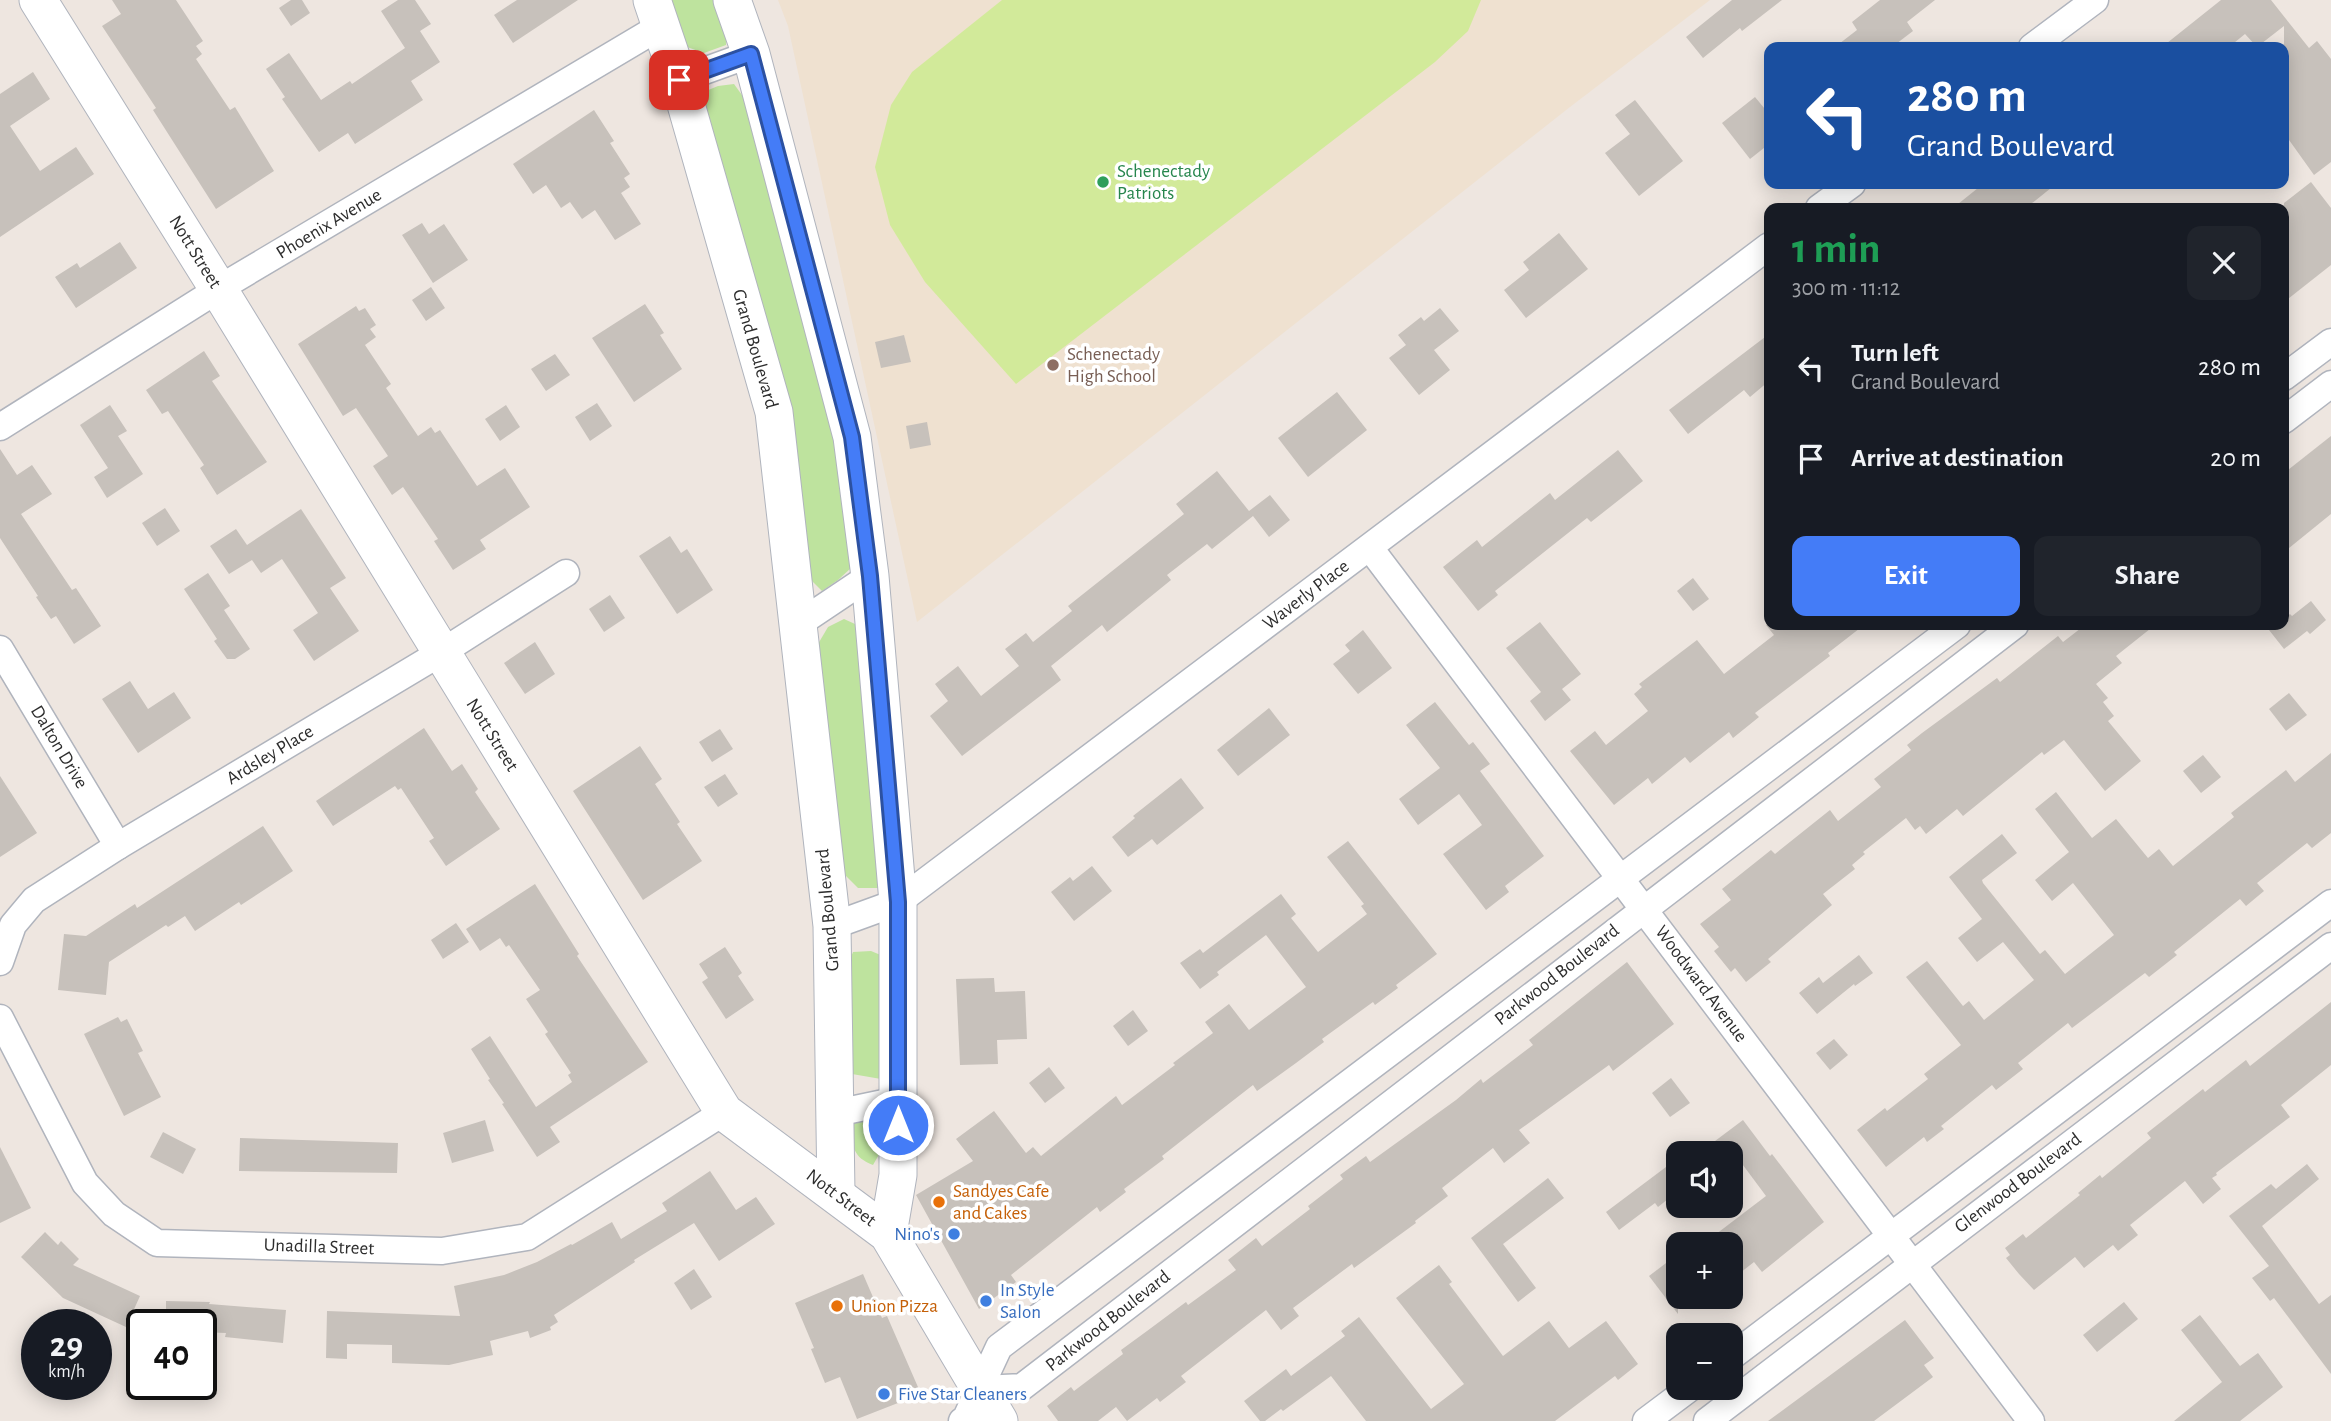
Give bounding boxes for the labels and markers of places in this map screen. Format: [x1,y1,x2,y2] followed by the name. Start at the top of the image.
[649,50,709,110] pin
[1117,162,1210,203] place label: Schenectady Patriots
[1095,174,1111,190] marker: Schenectady Patriots
[1067,345,1160,386] place label: Schenectady High School
[1045,357,1061,373] marker: Schenectady High School
[953,1182,1049,1223] place label: Sandyes Cafe and Cakes
[931,1194,947,1210] marker: Sandyes Cafe and Cakes
[894,1225,940,1244] place label: Nino's
[946,1226,962,1242] marker: Nino's
[1000,1281,1054,1322] place label: In Style Salon
[978,1293,994,1309] marker: In Style Salon
[851,1297,938,1316] place label: Union Pizza
[829,1298,845,1314] marker: Union Pizza
[898,1385,1027,1404] place label: Five Star Cleaners
[876,1386,892,1402] marker: Five Star Cleaners

